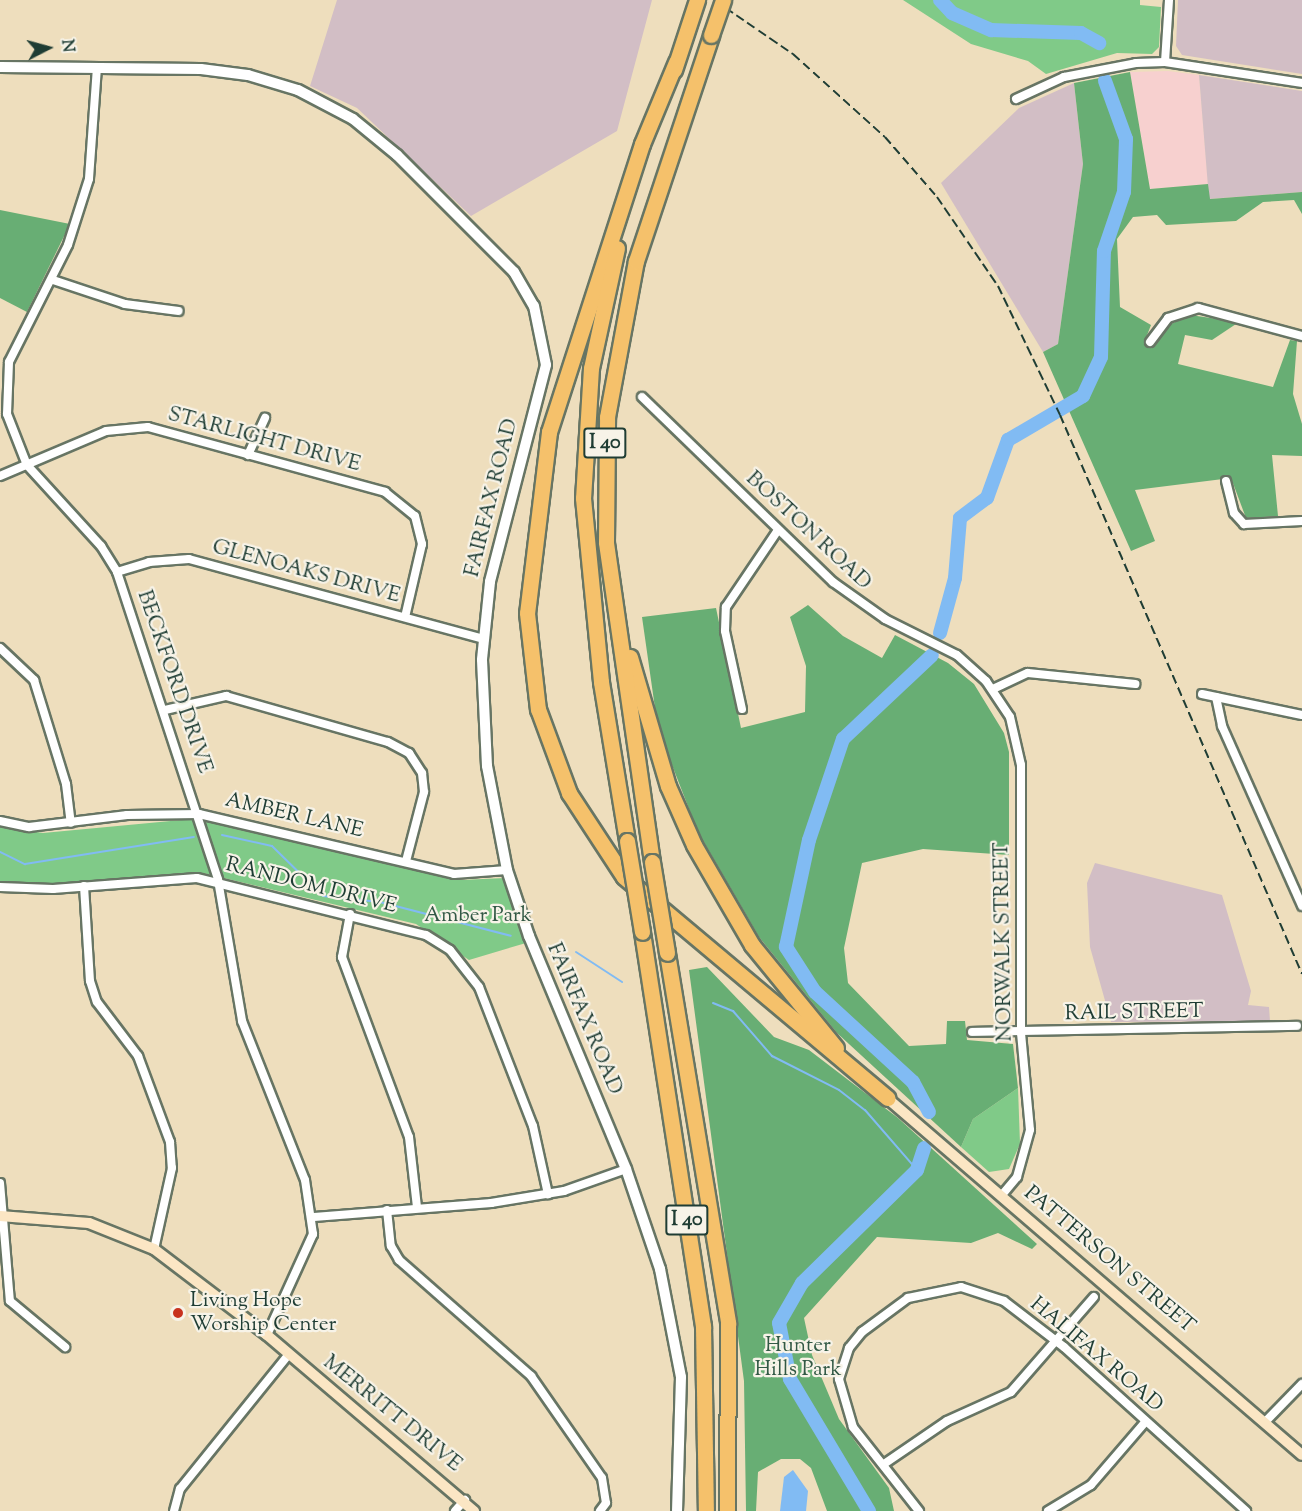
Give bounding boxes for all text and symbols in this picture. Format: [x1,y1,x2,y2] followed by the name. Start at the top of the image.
[18,18,78,78] north arrow
[54,39,79,54] text: N
[165,402,363,478] street label: STARLIGHT DRIVE
[460,416,524,580] street label: FAIRFAX ROAD
[582,426,628,460] road number: I 40
[740,466,876,596] street label: BOSTON ROAD
[209,535,403,609] street label: GLENOAKS DRIVE
[131,587,217,777] street label: BECKFORD DRIVE
[222,788,366,844] street label: AMBER LANE
[990,842,1018,1042] street label: NORWALK STREET
[223,853,399,919] street label: RANDOM DRIVE
[424,903,532,929] park label: Amber Park
[541,939,627,1099] street label: FAIRFAX ROAD
[1064,999,1204,1027] street label: RAIL STREET
[1018,1181,1200,1339] street label: PATTERSON STREET
[664,1203,710,1237] road number: I 40
[190,1288,336,1338] place label: Living Hope Worship Center
[1024,1292,1168,1418] street label: HALIFAX ROAD
[171,1306,185,1320] marker: Living Hope Worship Center
[754,1333,842,1383] park label: Hunter Hills Park
[318,1350,466,1478] street label: MERRITT DRIVE

